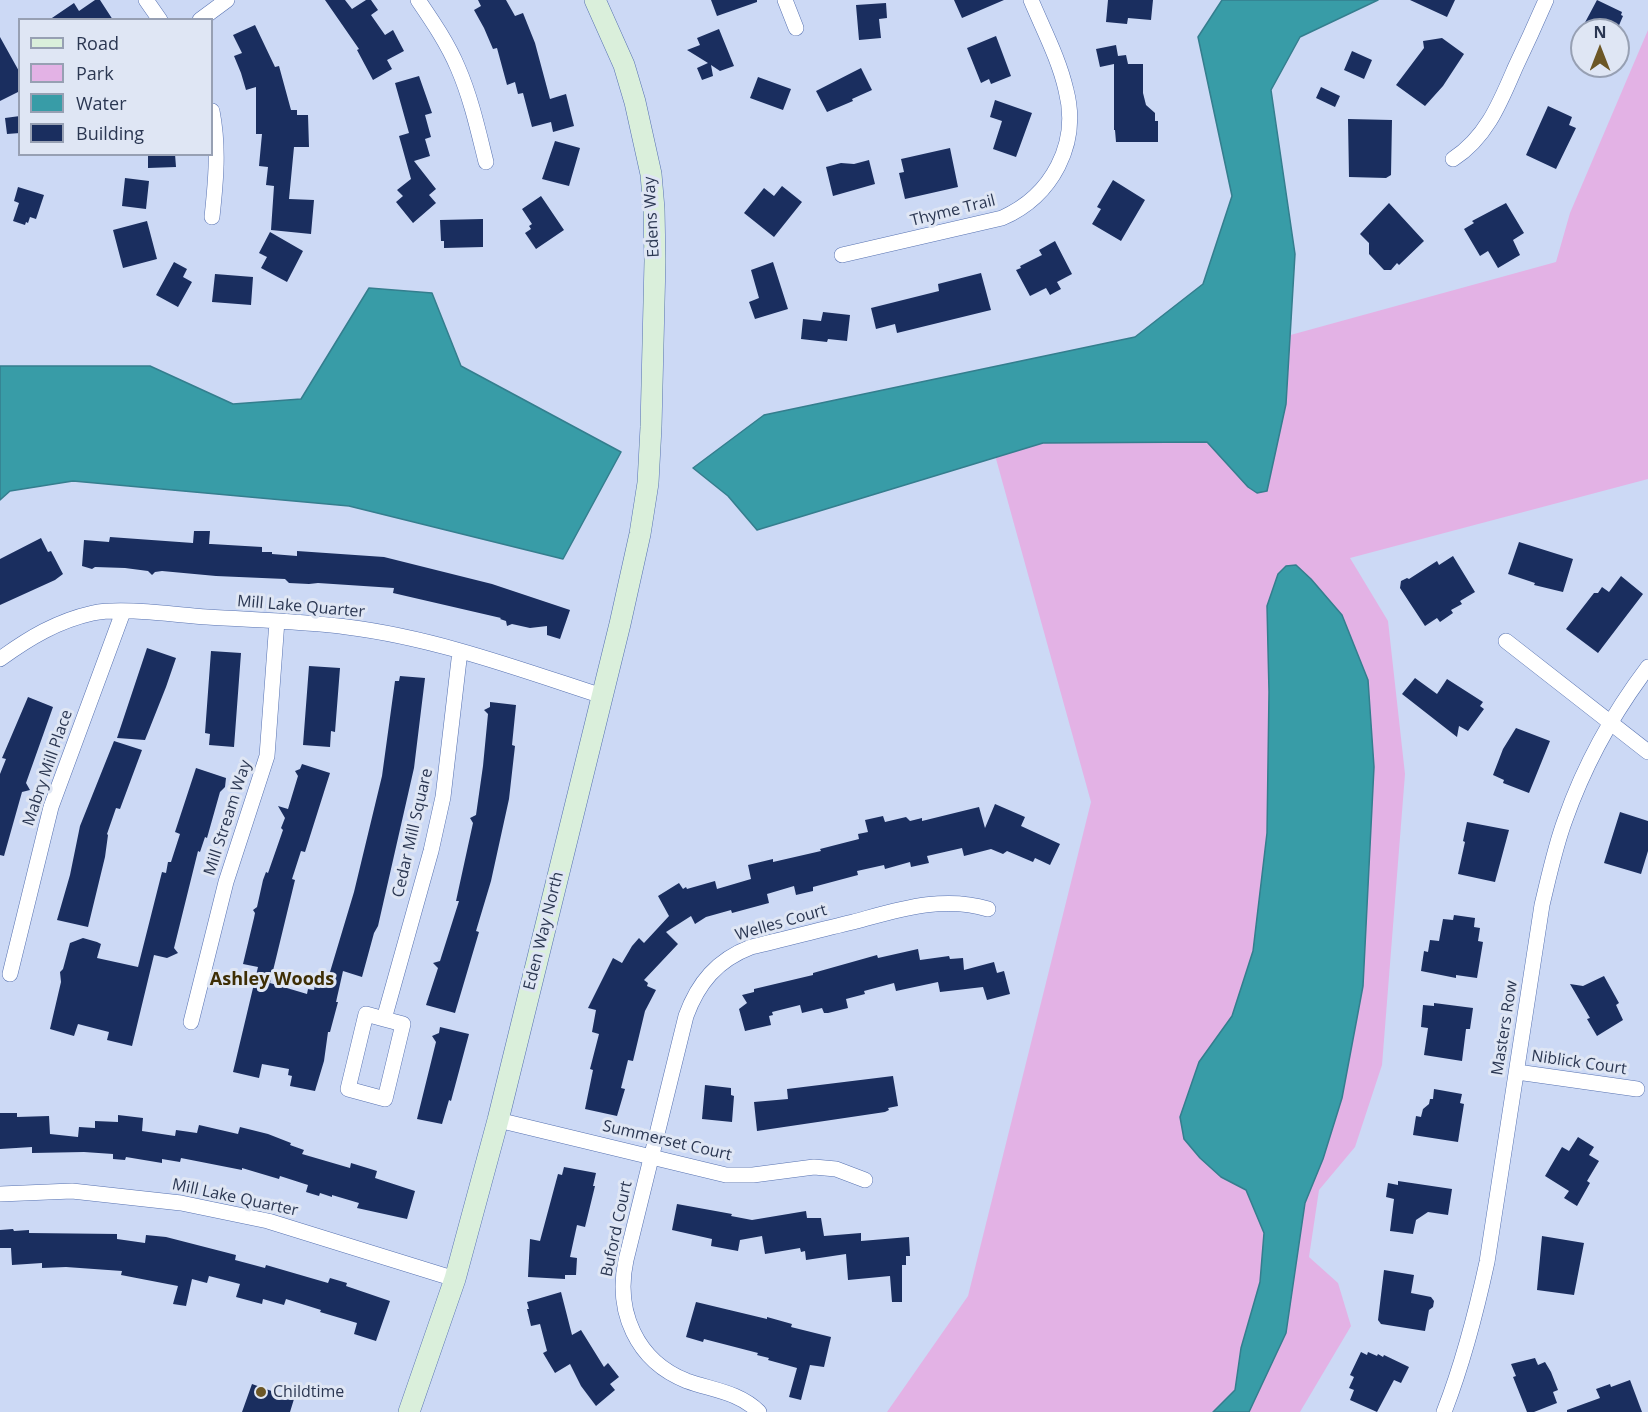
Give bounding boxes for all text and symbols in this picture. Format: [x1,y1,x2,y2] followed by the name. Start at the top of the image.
[18,18,213,156] legend
[1570,18,1630,78] north arrow
[1593,21,1607,43] text: N
[76,31,119,55] text: Road
[76,61,114,85] text: Park
[76,91,127,115] text: Water
[76,121,144,145] text: Building
[640,176,664,258] street label: Edens Way
[909,191,997,231] street label: Thyme Trail
[236,592,366,622] street label: Mill Lake Quarter
[19,707,77,829] street label: Mabry Mill Place
[200,758,256,878] street label: Mill Stream Way
[389,767,437,899] street label: Cedar Mill Square
[520,870,568,992] street label: Eden Way North
[733,901,829,945] street label: Welles Court
[210,969,334,991] district label: Ashley Woods
[1488,979,1522,1077] street label: Masters Row
[1530,1047,1628,1079] street label: Niblick Court
[601,1117,733,1165] street label: Summerset Court
[170,1175,300,1221] street label: Mill Lake Quarter
[597,1179,637,1279] street label: Buford Court
[273,1382,344,1402] place label: Childtime
[254,1385,268,1399] marker: Childtime

